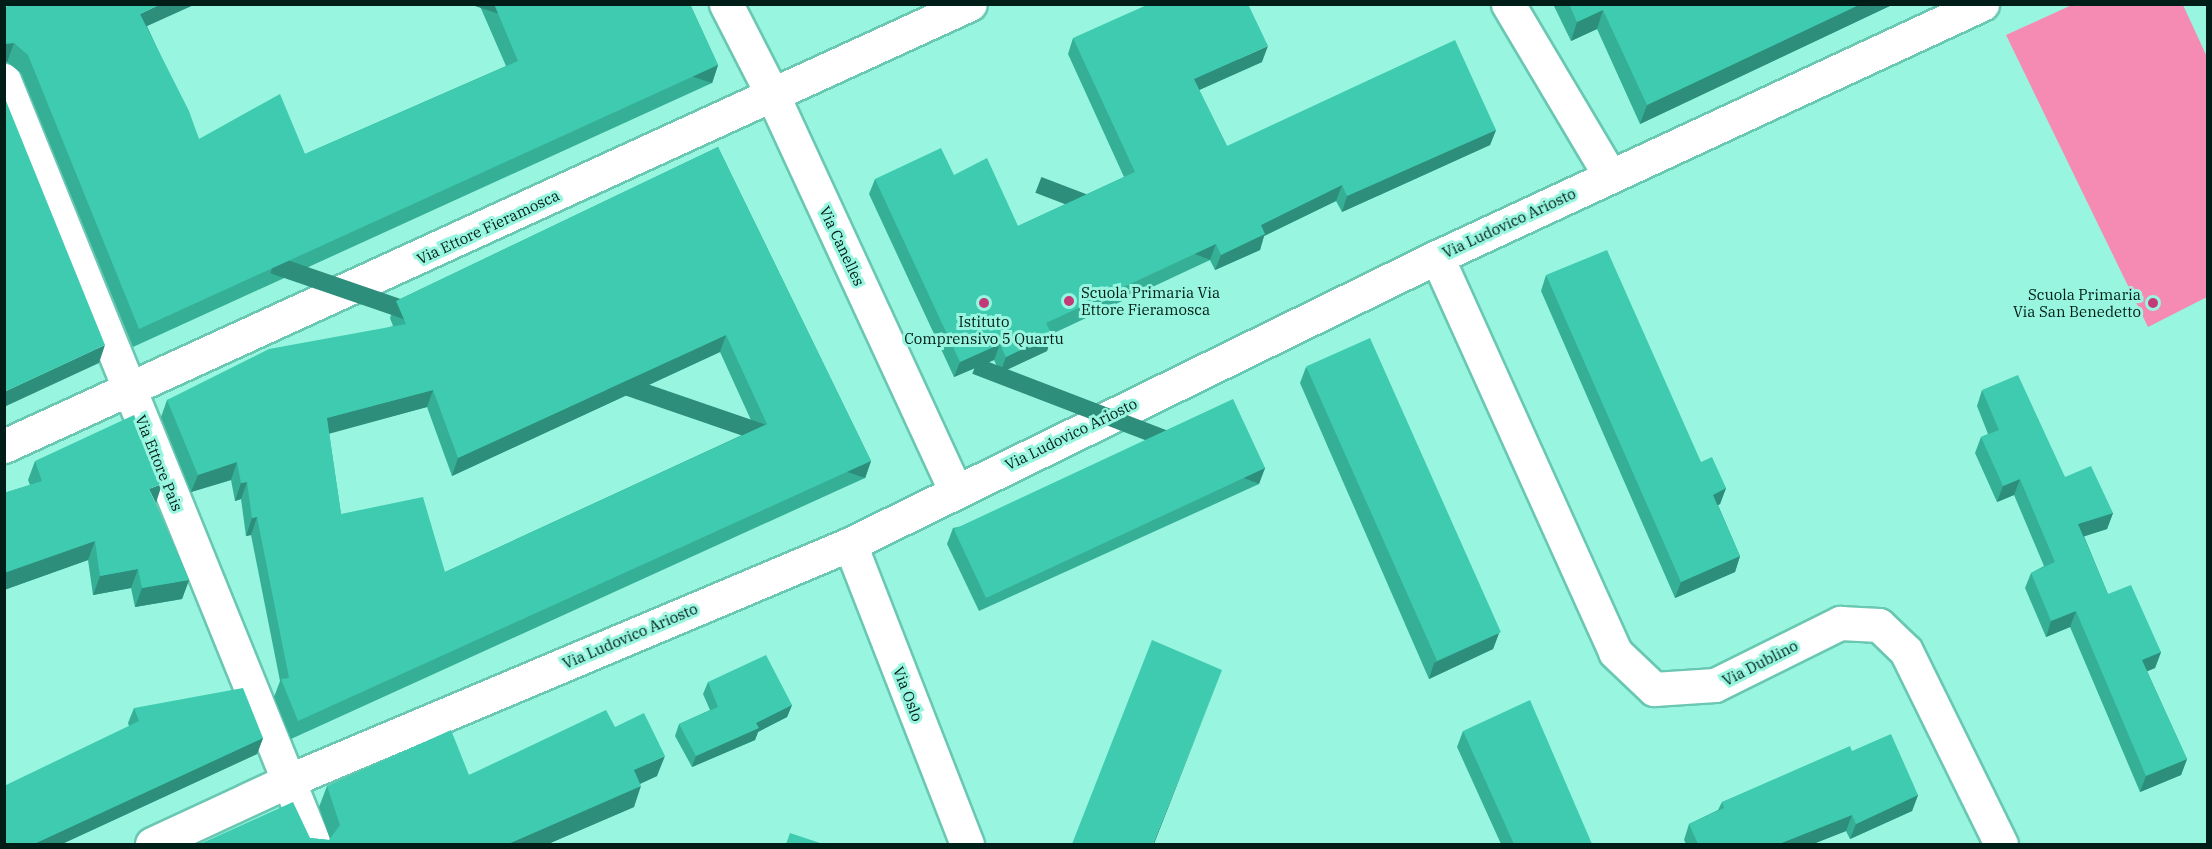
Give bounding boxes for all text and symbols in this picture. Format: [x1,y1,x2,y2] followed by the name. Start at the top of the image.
[1440,184,1578,262] street label: Via Ludovico Ariosto
[414,186,562,268] street label: Via Ettore Fieramosca
[816,203,868,289] street label: Via Canelles
[1081,283,1220,318] place label: Scuola Primaria Via Ettore Fieramosca
[2013,285,2141,320] place label: Scuola Primaria Via San Benedetto
[1062,294,1076,308] marker: Scuola Primaria Via Ettore Fieramosca
[977,296,991,310] marker: Istituto Comprensivo 5 Quartu
[2146,296,2160,310] marker: Scuola Primaria Via San Benedetto
[904,312,1064,347] place label: Istituto Comprensivo 5 Quartu
[1002,394,1140,474] street label: Via Ludovico Ariosto
[132,412,186,514] street label: Via Ettore Pais
[560,599,700,673] street label: Via Ludovico Ariosto
[1719,636,1801,690] street label: Via Dublino
[889,664,927,724] street label: Via Oslo

